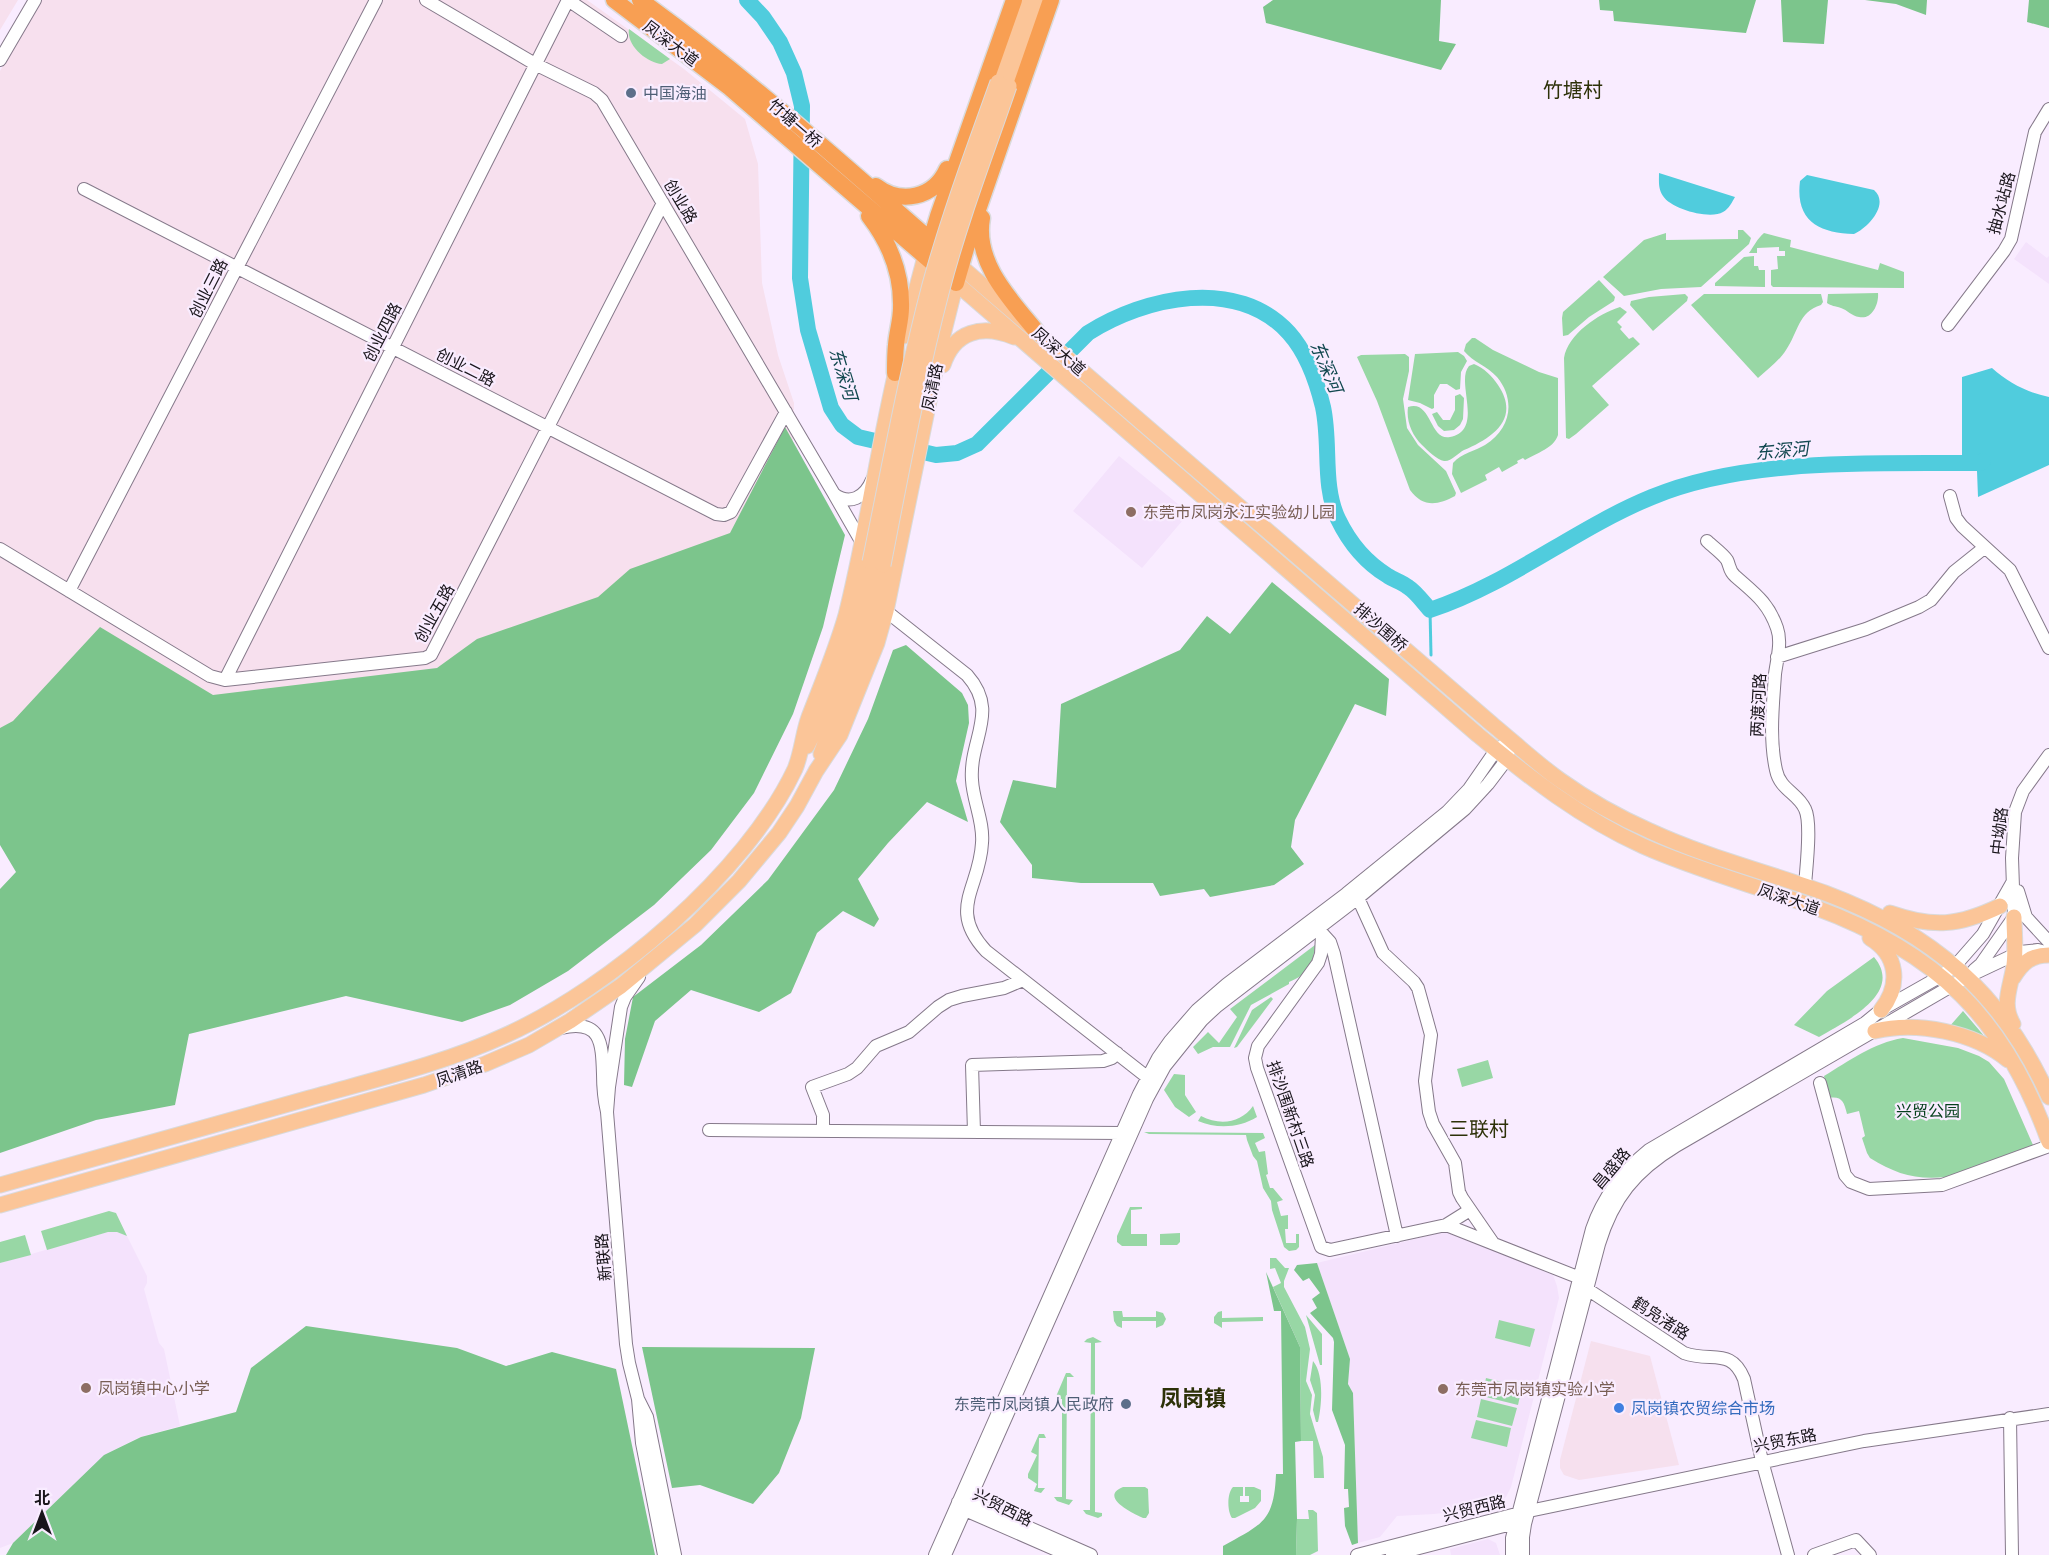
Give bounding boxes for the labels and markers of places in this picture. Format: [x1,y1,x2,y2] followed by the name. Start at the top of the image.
[643,84,707,103] place label: 中国海油
[624,86,638,100] marker: 中国海油
[1143,503,1335,522] place label: 东莞市凤岗永江实验幼儿园
[1124,505,1138,519] marker: 东莞市凤岗永江实验幼儿园
[98,1379,210,1398] place label: 凤岗镇中心小学
[1455,1380,1615,1399] place label: 东莞市凤岗镇实验小学
[79,1381,93,1395] marker: 凤岗镇中心小学
[1436,1382,1450,1396] marker: 东莞市凤岗镇实验小学
[954,1395,1114,1414] place label: 东莞市凤岗镇人民政府
[1119,1397,1133,1411] marker: 东莞市凤岗镇人民政府
[1631,1399,1775,1418] place label: 凤岗镇农贸综合市场
[1612,1401,1626,1415] marker: 凤岗镇农贸综合市场

